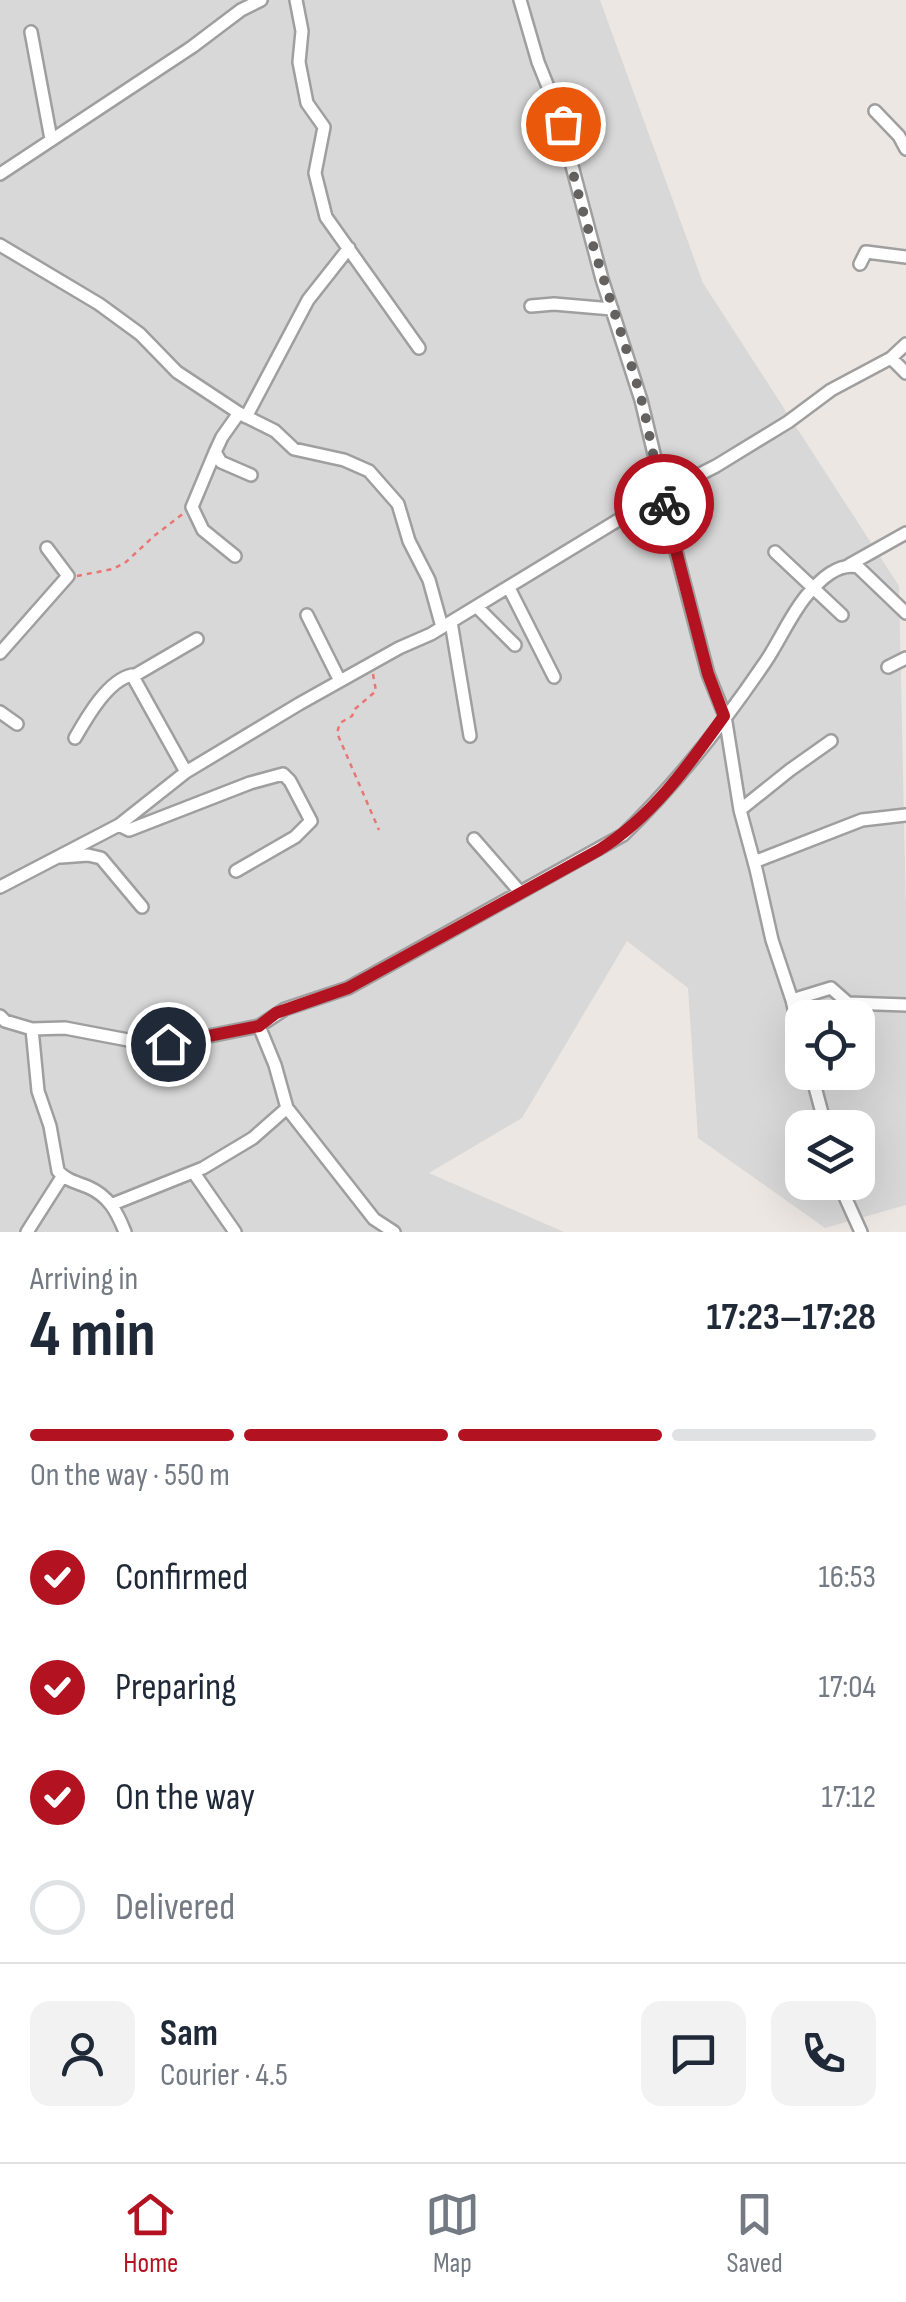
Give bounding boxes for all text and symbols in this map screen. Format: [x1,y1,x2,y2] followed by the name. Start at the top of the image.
[521,82,606,167] pin
[536,97,591,152] icon: bag
[614,454,714,554] courier
[637,477,692,532] icon: bike
[785,1000,875,1200] map controls
[785,1000,875,1090] button: locate
[126,1002,211,1087] pin
[141,1017,196,1072] icon: home
[785,1110,875,1200] button: layers
[30,1260,138,1299] text: Arriving in
[707,1295,876,1340] text: 17:23–17:28
[30,1297,156,1375] text: 4 min
[30,1456,230,1495] text: On the way · 550 m
[30,1550,85,1605] icon: check
[115,1555,248,1600] text: Confirmed
[818,1558,876,1597] text: 16:53
[30,1660,85,1715] icon: check
[115,1665,236,1710] text: Preparing
[819,1668,876,1707] text: 17:04
[30,1770,85,1825] icon: check
[115,1775,255,1820] text: On the way
[822,1778,876,1817] text: 17:12
[115,1885,235,1930] text: Delivered
[30,2001,135,2106] button: person
[641,2001,746,2106] button: chat
[771,2001,876,2106] button: phone
[160,2011,218,2056] text: Sam
[160,2056,288,2095] text: Courier · 4.5
[123,2187,178,2280] tab: Home
[425,2187,480,2280] tab: Map
[727,2187,783,2280] tab: Saved

